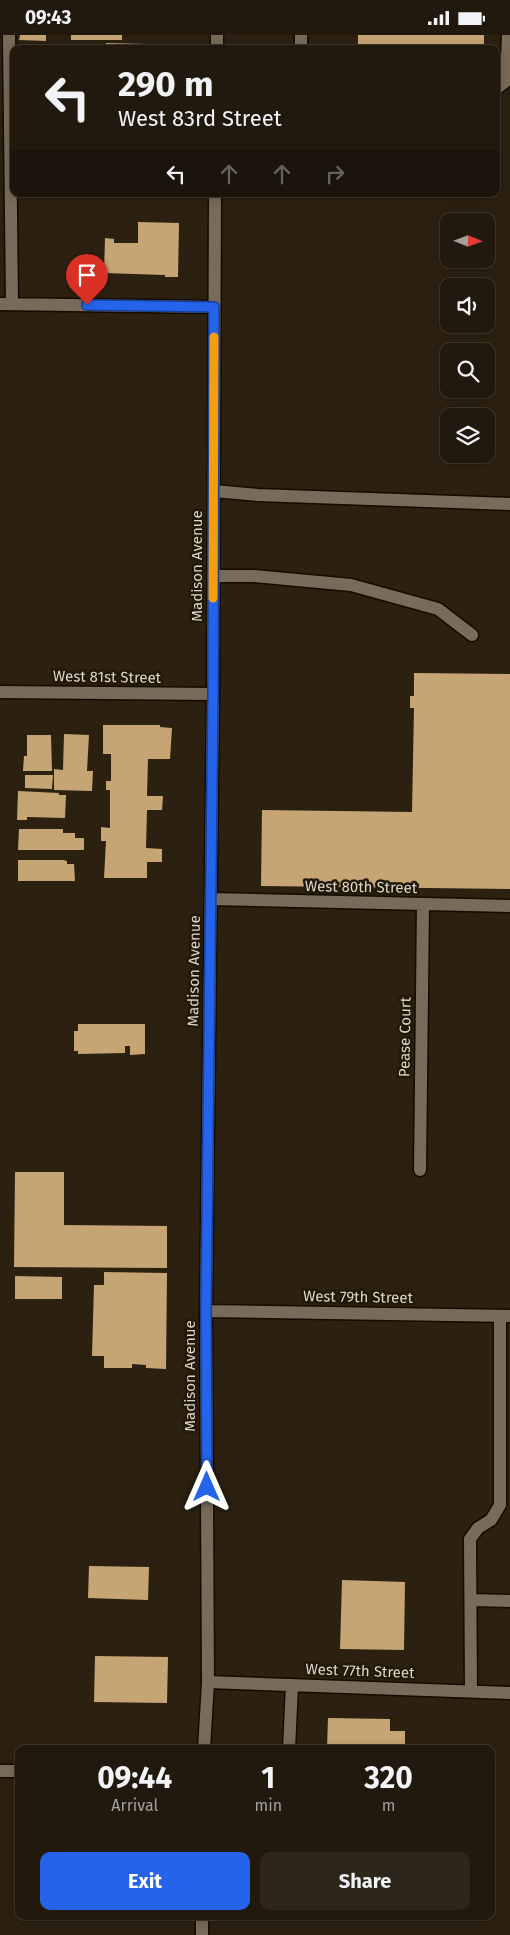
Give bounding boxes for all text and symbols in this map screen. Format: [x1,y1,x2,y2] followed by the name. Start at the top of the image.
[25,6,71,29] text: 09:43
[118,63,214,105] text: 290 m
[35,65,100,130] icon: left
[118,105,282,132] text: West 83rd Street
[162,160,190,188] icon: left
[215,160,243,188] icon: ahead
[268,160,296,188] icon: ahead
[321,160,349,188] icon: right
[440,213,495,267] north arrow
[440,213,495,463] map controls
[66,254,108,305] pin
[73,261,101,289] icon: arrive
[440,278,495,333] button: sound
[440,343,495,398] button: search
[440,408,495,463] button: layers
[188,510,206,622] street label: Madison Avenue
[53,667,162,687] street label: West 81st Street
[305,877,418,897] street label: West 80th Street
[184,915,204,1027] street label: Madison Avenue
[395,996,415,1077] street label: Pease Court
[303,1287,414,1307] street label: West 79th Street
[181,1320,199,1432] street label: Madison Avenue
[180,1460,232,1512] position arrow
[305,1660,415,1682] street label: West 77th Street
[97,1760,172,1796] text: 09:44
[261,1760,275,1796] text: 1
[364,1760,413,1796] text: 320
[111,1796,158,1815] text: Arrival
[255,1796,282,1815] text: min
[382,1796,395,1815] text: m
[40,1852,250,1910] button: Exit
[260,1852,470,1910] button: Share

